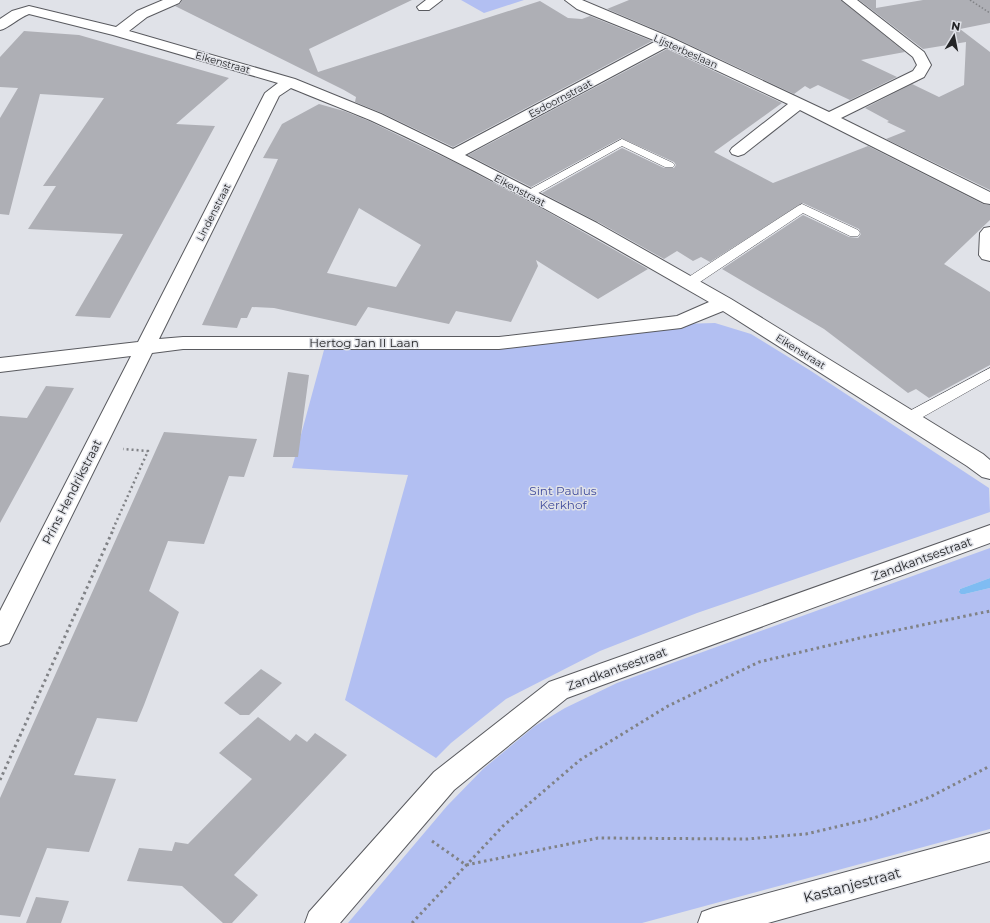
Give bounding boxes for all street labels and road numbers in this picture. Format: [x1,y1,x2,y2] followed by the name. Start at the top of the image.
[652,31,720,71] street label: Lijsterbeslaan
[194,48,252,76] street label: Eikenstraat
[526,76,594,121] street label: Esdoornstraat
[492,171,548,209] street label: Eikenstraat
[193,181,234,243] street label: Lindenstraat
[773,331,828,372] street label: Eikenstraat
[309,335,419,350] street label: Hertog Jan II Laan
[39,437,105,547] street label: Prins Hendrikstraat
[870,533,974,584] street label: Zandkantsestraat
[565,643,669,694] street label: Zandkantsestraat
[801,863,903,907] street label: Kastanjestraat

